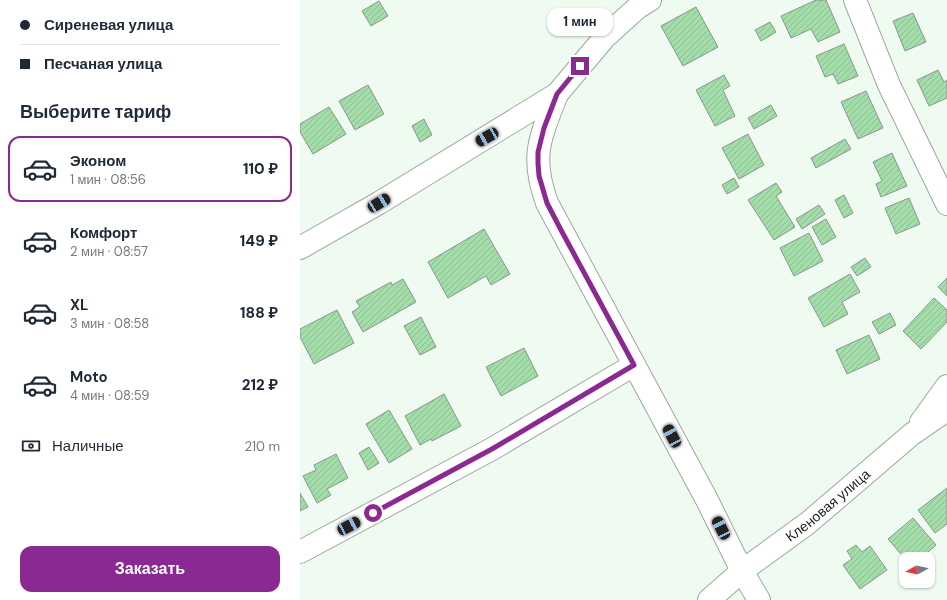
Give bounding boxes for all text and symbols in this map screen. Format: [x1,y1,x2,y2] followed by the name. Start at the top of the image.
[547,8,613,36] callout: 1 мин
[563,13,597,30] text: 1 мин
[44,15,173,35] text: Сиреневая улица
[44,54,162,74] text: Песчаная улица
[571,57,589,75] route end
[20,100,171,124] text: Выберите тариф
[474,126,500,148] car
[22,151,58,187] icon: car
[70,151,126,171] text: Эконом
[243,159,278,179] text: 110 ₽
[70,171,146,188] text: 1 мин · 08:56
[366,192,392,214] car
[22,223,58,259] icon: car
[70,223,137,243] text: Комфорт
[240,231,278,251] text: 149 ₽
[70,243,148,260] text: 2 мин · 08:57
[22,295,58,331] icon: car
[70,295,88,315] text: XL
[240,303,278,323] text: 188 ₽
[70,315,149,332] text: 3 мин · 08:58
[22,367,58,403] icon: car
[70,367,108,387] text: Moto
[242,375,278,395] text: 212 ₽
[70,387,149,404] text: 4 мин · 08:59
[661,423,683,449] car
[20,435,42,457] icon: cash
[52,436,124,456] text: Наличные
[245,438,280,455] text: 210 m
[782,465,874,545] street label: Кленовая улица
[364,504,382,522] route start
[336,515,362,537] car
[710,515,732,541] car
[20,546,280,592] button: Заказать
[899,552,935,588] north arrow
[899,552,935,588] map controls

